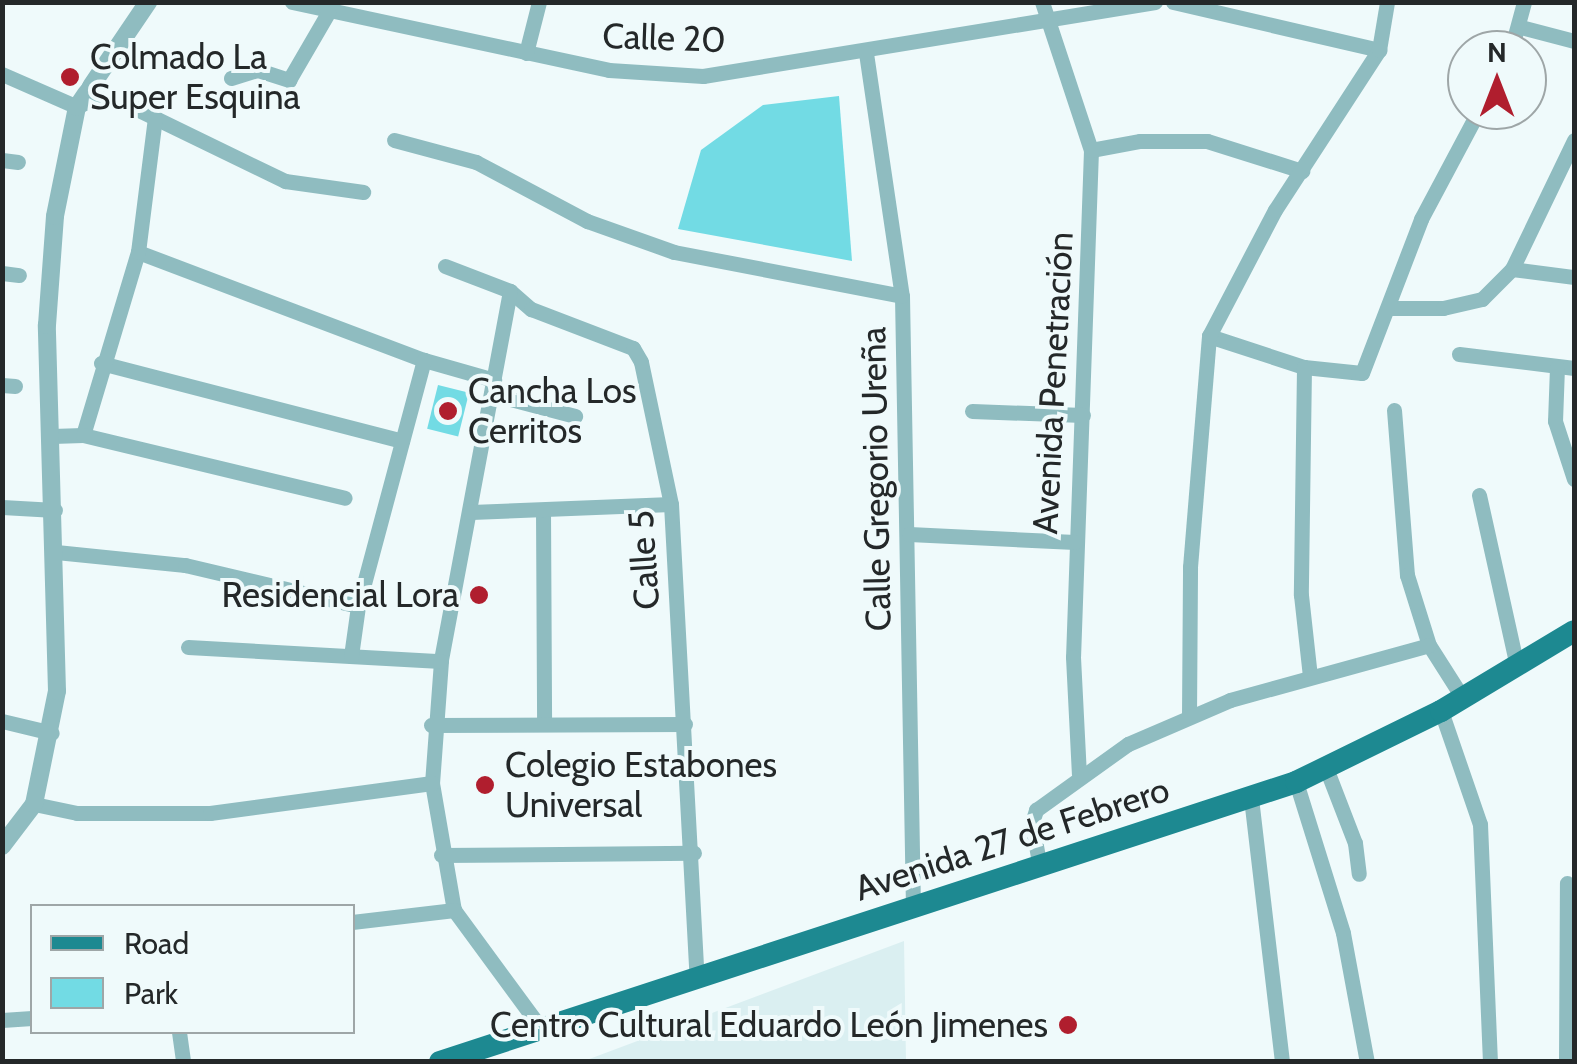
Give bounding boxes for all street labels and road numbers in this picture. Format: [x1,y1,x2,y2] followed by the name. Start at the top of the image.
[602,15,726,61] street label: Calle 20
[1024,231,1082,535] street label: Avenida Penetración
[852,327,900,631] street label: Calle Gregorio Ureña
[620,509,668,611] street label: Calle 5
[850,768,1174,910] street label: Avenida 27 de Febrero

